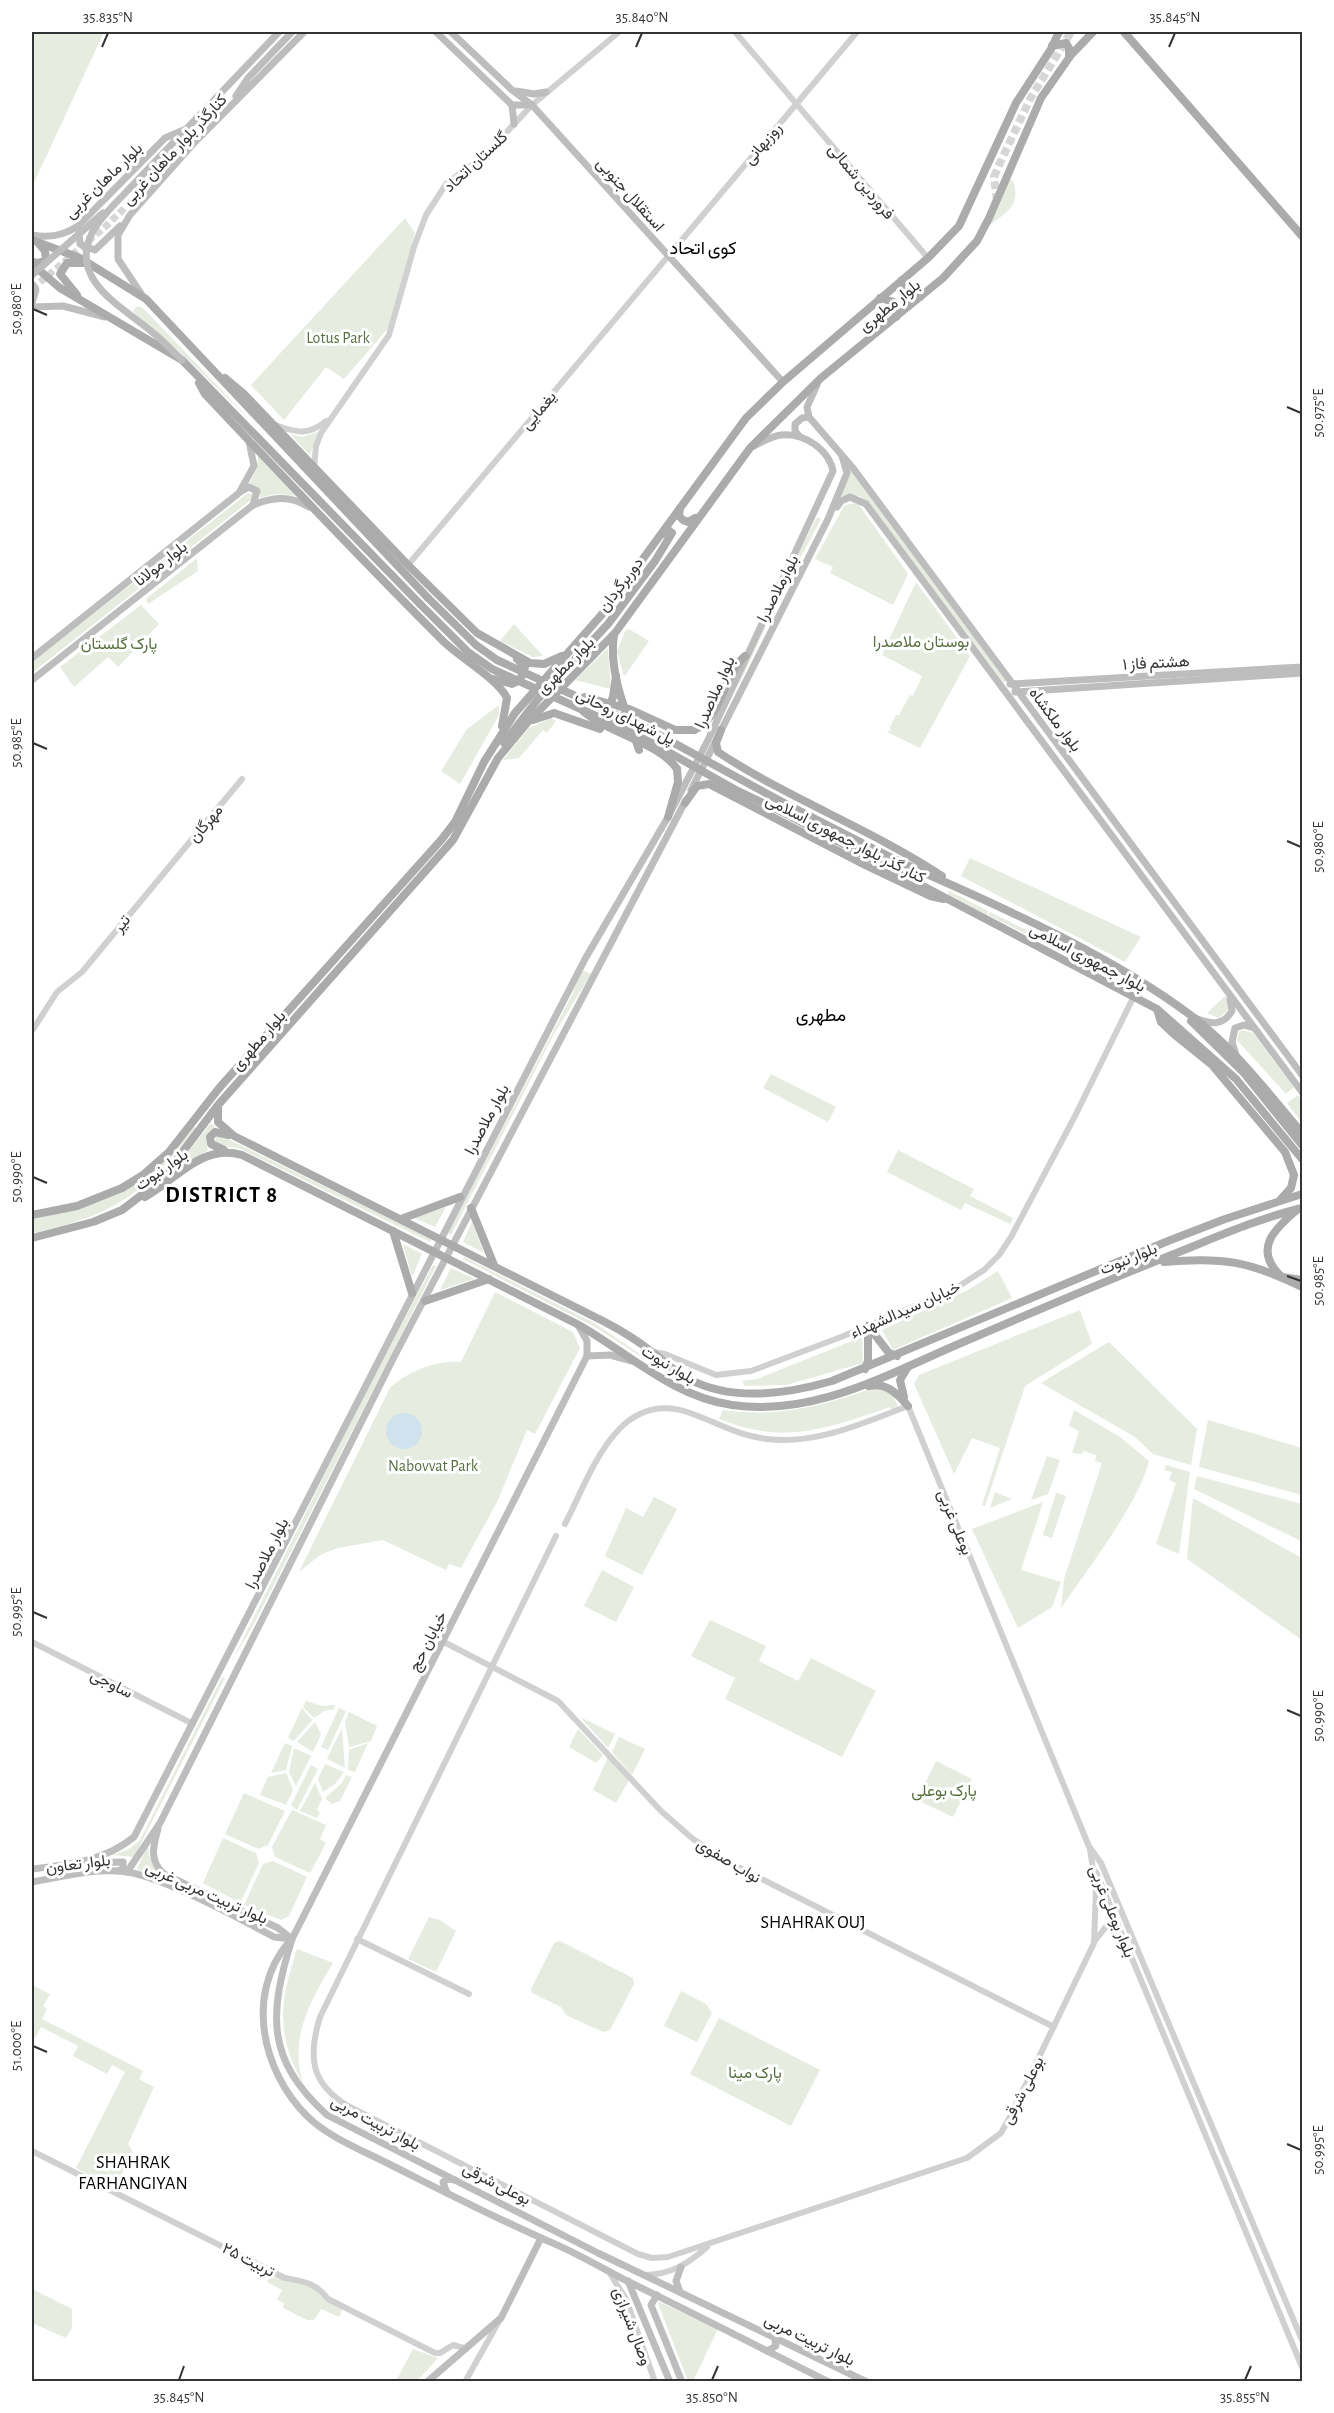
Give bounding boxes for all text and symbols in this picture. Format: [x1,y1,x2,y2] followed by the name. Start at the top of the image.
[83,10,133,25] text: 35.835°N
[616,10,668,25] text: 35.840°N
[1149,10,1201,25] text: 35.845°N
[119,91,232,210] street label: کنارگذر بلوار ماهان غربی
[741,120,786,169] street label: روزبهانی
[441,128,511,196] street label: گلستان اتحاد
[62,140,147,223] street label: بلوار ماهان غربی
[824,141,897,224] street label: فروردین شمالی
[592,155,667,236] street label: استقلال جنوبی
[670,240,736,259] district label: کوی اتحاد
[856,276,924,337] street label: بلوار مطهری
[9,283,24,335] text: 50.980°E
[306,330,371,346] park label: Lotus Park
[518,388,561,434] street label: یغمایی
[1311,389,1326,437] text: 50.975°E
[131,538,191,591] street label: بلوار مولانا
[754,552,803,626] street label: بلوارملاصدرا
[595,554,648,616] street label: دوربرگردان
[534,634,599,699] street label: بلوار مطهری
[873,634,969,652] park label: بوستان ملاصدرا
[81,636,157,655] park label: پارک گلستان
[1122,653,1190,675] street label: هشتم فاز ۱
[692,654,740,732] street label: بلوار ملاصدرا
[1024,685,1084,756] street label: بلوار ملکشاه
[572,686,678,750] street label: پل شهدای روحانی
[9,718,24,768] text: 50.985°E
[762,792,928,888] street label: کنار گذر بلوار جمهوری اسلامی
[186,802,227,847] street label: مهرگان
[1311,821,1326,873] text: 50.980°E
[110,912,135,937] street label: تیر
[1026,921,1148,997] street label: بلوار جمهوری اسلامی
[796,1007,846,1026] district label: مطهری
[229,1008,290,1075] street label: بلوار مطهری
[462,1082,514,1158] street label: بلوار ملاصدرا
[132,1146,192,1195] street label: بلوار نبوت
[9,1151,24,1203] text: 50.990°E
[165,1184,279,1206] district label: DISTRICT 8
[1098,1240,1160,1279] street label: بلوار نبوت
[1311,1256,1326,1306] text: 50.985°E
[848,1278,964,1343] street label: خیابان سیدالشهداء
[638,1343,698,1389] street label: بلوار نبوت
[388,1458,479,1474] park label: Nabovvat Park
[933,1487,975,1558] street label: بوعلی غربی
[242,1516,293,1592] street label: بلوار ملاصدرا
[9,1587,24,1637] text: 50.995°E
[406,1609,453,1675] street label: خیابان حج
[87,1667,135,1703] street label: ساوجی
[1311,1690,1326,1742] text: 50.990°E
[911,1783,977,1802] park label: پارک بوعلی
[693,1836,763,1888] street label: نواب صفوی
[45,1852,112,1878] street label: بلوار تعاون
[142,1859,270,1929] street label: بلوار تربیت مربی غربی
[1084,1863,1138,1960] street label: بلوار بوعلی غربی
[760,1914,866,1932] district label: SHAHRAK OUJ
[9,2021,24,2071] text: 51.000°E
[999,2054,1049,2128] street label: بوعلی شرقی
[728,2065,782,2084] park label: پارک مینا
[327,2093,423,2155] street label: بلوار تربیت مربی
[1311,2125,1326,2175] text: 50.995°E
[78,2154,188,2193] district label: SHAHRAK FARHANGIYAN
[459,2160,533,2210] street label: بوعلی شرقی
[219,2240,277,2282] street label: تربیت ۲۵
[608,2285,654,2368] street label: وصال شیرازی
[761,2311,857,2370] street label: بلوار تربیت مربی
[153,2390,205,2405] text: 35.845°N
[686,2390,738,2405] text: 35.850°N
[1220,2390,1270,2405] text: 35.855°N

